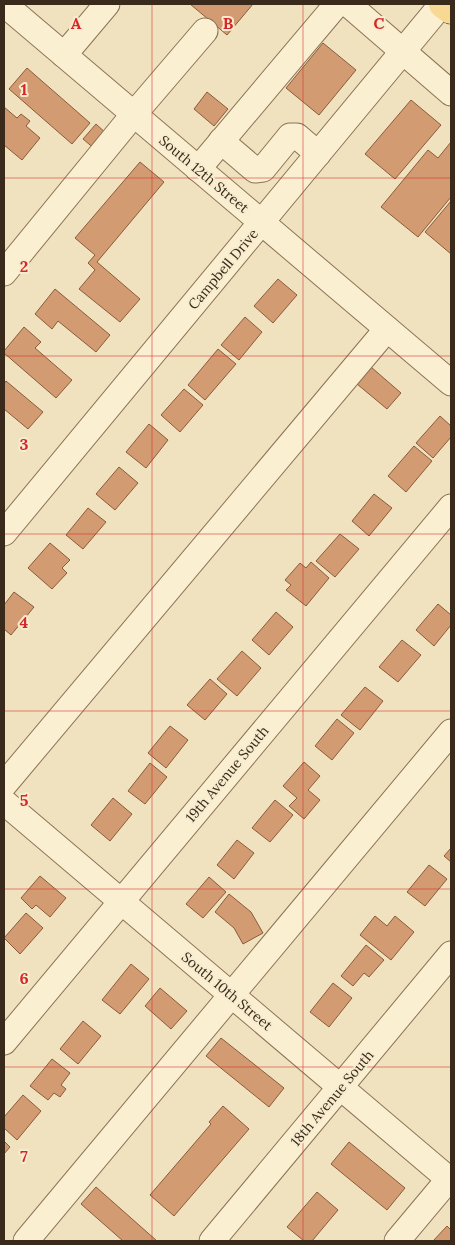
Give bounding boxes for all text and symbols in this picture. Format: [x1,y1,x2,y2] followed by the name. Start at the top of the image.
[71,13,82,33] text: A
[223,13,234,33] text: B
[373,13,385,33] text: C
[21,79,27,99] text: 1
[155,131,253,217] street label: South 12th Street
[184,225,262,313] street label: Campbell Drive
[20,256,28,276] text: 2
[20,434,29,454] text: 3
[20,612,29,632] text: 4
[181,722,273,826] street label: 19th Avenue South
[20,790,29,810] text: 5
[178,948,276,1035] street label: South 10th Street
[19,968,29,988] text: 6
[287,1046,377,1150] street label: 18th Avenue South
[20,1146,28,1166] text: 7

